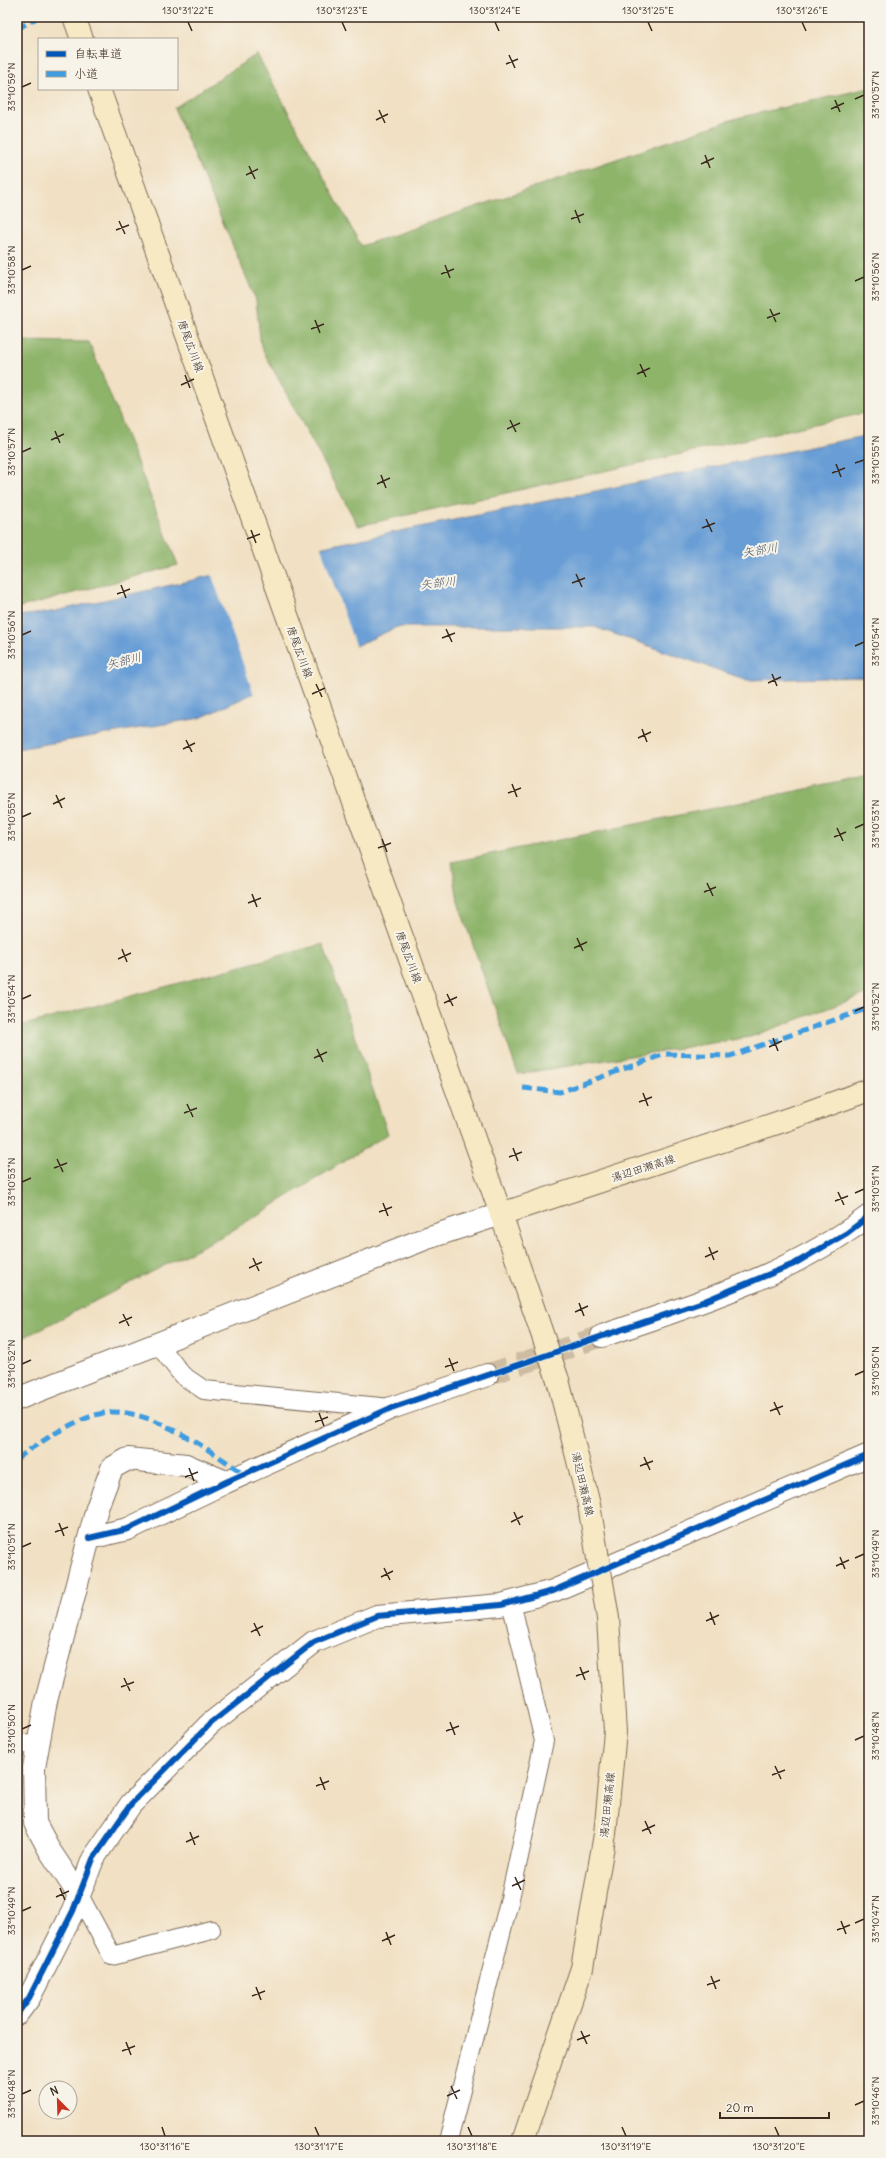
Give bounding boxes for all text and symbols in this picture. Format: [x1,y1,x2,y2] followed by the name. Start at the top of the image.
[162,4,214,17] text: 130°31'22"E
[316,4,368,17] text: 130°31'23"E
[469,4,521,17] text: 130°31'24"E
[622,4,674,17] text: 130°31'25"E
[776,4,828,17] text: 130°31'26"E
[38,38,178,90] legend
[74,46,122,61] text: 自転車道
[5,63,18,111] text: 33°10'59"N
[74,66,98,81] text: 小道
[869,71,882,119] text: 33°10'57"N
[5,246,18,295] text: 33°10'58"N
[869,253,882,302] text: 33°10'56"N
[175,318,207,374] street label: 唐尾広川線
[5,428,18,476] text: 33°10'57"N
[869,436,882,484] text: 33°10'55"N
[741,539,779,560] water label: 矢部川
[419,573,457,592] water label: 矢部川
[5,611,18,660] text: 33°10'56"N
[869,617,882,667] text: 33°10'54"N
[284,624,316,680] street label: 唐尾広川線
[105,649,143,672] water label: 矢部川
[5,793,18,841] text: 33°10'55"N
[869,800,882,848] text: 33°10'53"N
[393,929,425,985] street label: 唐尾広川線
[5,974,18,1024] text: 33°10'54"N
[869,983,882,1031] text: 33°10'52"N
[609,1151,677,1185] street label: 湯辺田瀬高線
[5,1158,18,1206] text: 33°10'53"N
[869,1165,882,1213] text: 33°10'51"N
[5,1340,18,1388] text: 33°10'52"N
[869,1346,882,1396] text: 33°10'50"N
[569,1450,597,1518] street label: 湯辺田瀬高線
[5,1523,18,1571] text: 33°10'51"N
[869,1530,882,1578] text: 33°10'49"N
[5,1704,18,1754] text: 33°10'50"N
[869,1712,882,1760] text: 33°10'48"N
[597,1771,617,1839] street label: 湯辺田瀬高線
[5,1887,18,1935] text: 33°10'49"N
[869,1895,882,1943] text: 33°10'47"N
[5,2070,18,2118] text: 33°10'48"N
[869,2077,882,2125] text: 33°10'46"N
[38,2080,78,2120] north arrow
[48,2083,60,2099] text: N
[720,2094,829,2120] scale bar
[726,2100,754,2115] text: 20 m
[140,2140,190,2153] text: 130°31'16"E
[294,2140,344,2153] text: 130°31'17"E
[447,2140,497,2153] text: 130°31'18"E
[601,2140,651,2153] text: 130°31'19"E
[753,2140,805,2153] text: 130°31'20"E

